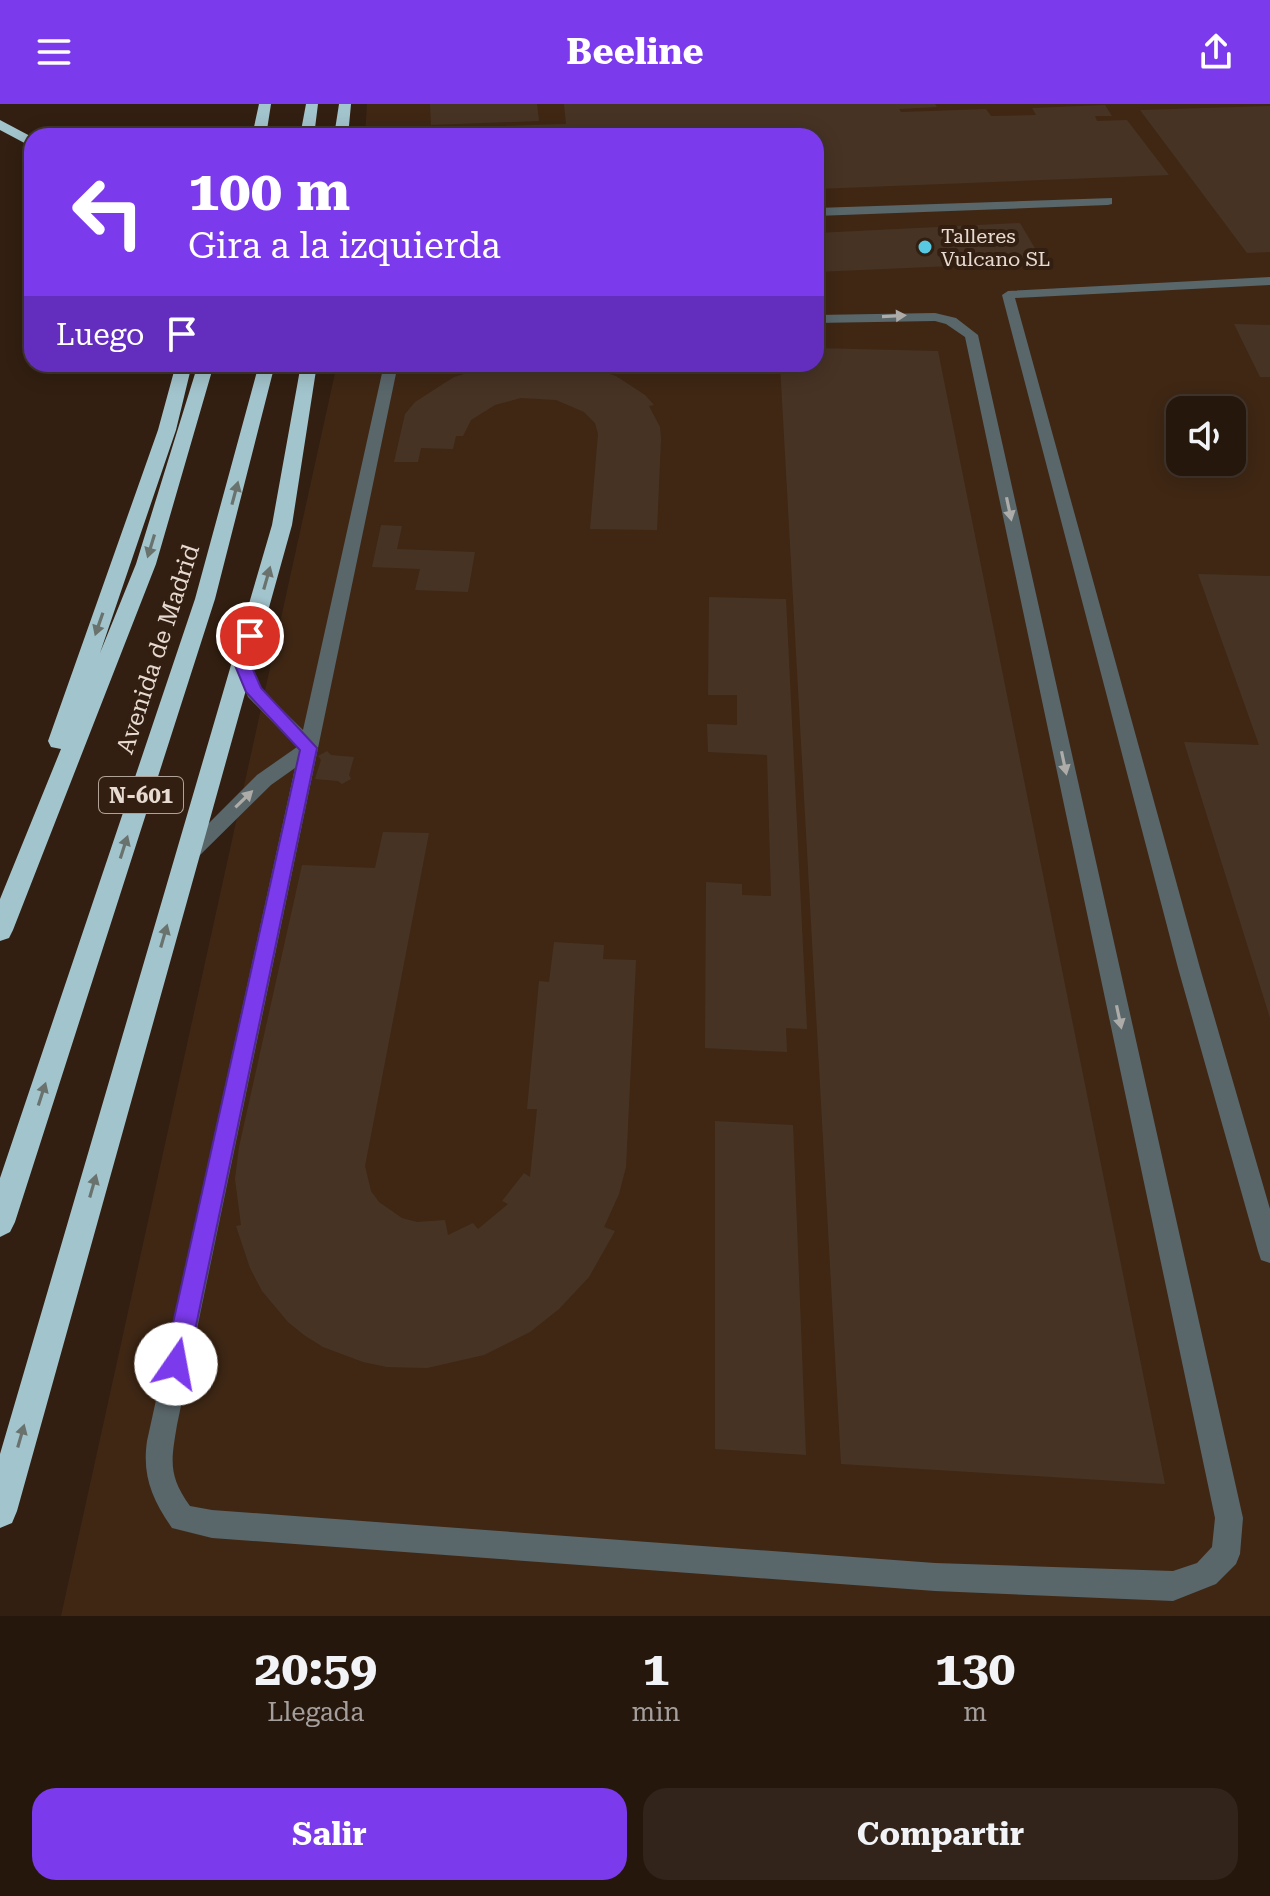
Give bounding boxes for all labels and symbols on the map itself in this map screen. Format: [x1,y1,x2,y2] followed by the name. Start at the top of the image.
[941,224,1050,271] place label: Talleres Vulcano SL
[916,238,934,256] marker: Talleres Vulcano SL
[882,309,907,322] one-way arrow
[229,480,241,505] one-way arrow
[1003,497,1015,522] one-way arrow
[144,534,157,558] one-way arrow
[111,541,205,757] street label: Avenida de Madrid
[261,566,274,590] one-way arrow
[216,602,284,670] pin
[92,613,104,637] one-way arrow
[1058,751,1071,776] one-way arrow
[99,777,183,813] road number: N-601
[234,791,253,809] one-way arrow
[118,835,130,859] one-way arrow
[158,923,171,947] one-way arrow
[1113,1005,1126,1030] one-way arrow
[36,1082,49,1106] one-way arrow
[87,1173,100,1197] one-way arrow
[134,1322,218,1406] position arrow
[16,1423,28,1448] one-way arrow

